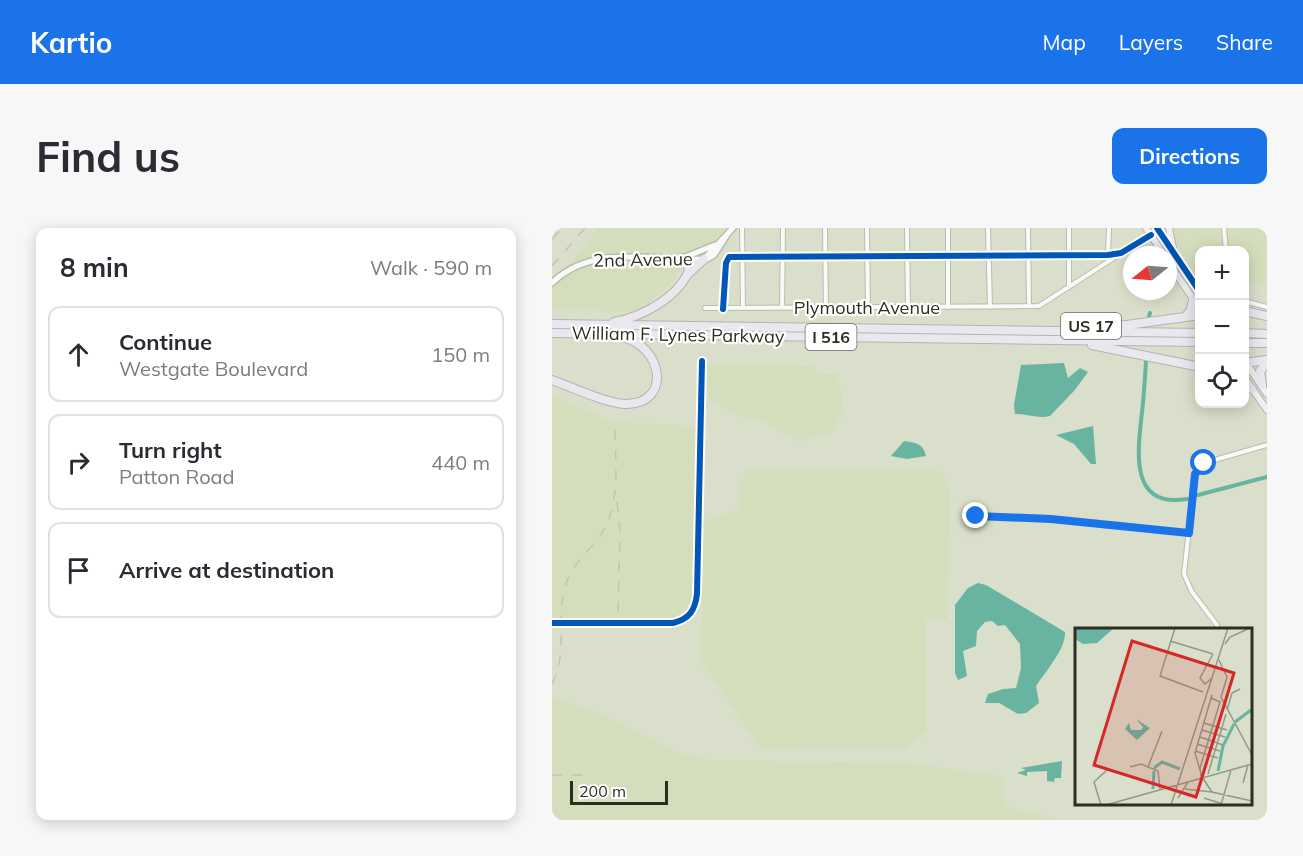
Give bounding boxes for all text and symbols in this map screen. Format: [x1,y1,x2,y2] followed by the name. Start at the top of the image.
[30,25,112,60] text: Kartio
[1043,29,1086,55] text: Map
[1119,29,1183,55] text: Layers
[1216,29,1273,55] text: Share
[1112,128,1267,184] button: Directions
[36,130,180,183] text: Find us
[1123,246,1177,300] north arrow
[1195,246,1249,408] map controls
[1195,246,1249,300] button: +
[593,247,693,272] street label: 2nd Avenue
[60,251,129,284] text: 8 min
[370,255,492,280] text: Walk · 590 m
[794,296,940,319] street label: Plymouth Avenue
[1195,300,1249,354] button: −
[1061,313,1121,339] road number: US 17
[571,321,785,348] street label: William F. Lynes Parkway
[806,324,856,350] road number: I 516
[119,328,212,356] text: Continue
[62,338,95,371] icon: ahead
[431,342,490,367] text: 150 m
[1195,354,1249,408] button: locate
[119,356,308,381] text: Westgate Boulevard
[119,436,222,464] text: Turn right
[62,446,95,479] icon: right
[1190,449,1216,475] route start
[431,450,490,475] text: 440 m
[119,464,235,489] text: Patton Road
[962,502,988,528] route end
[62,554,95,587] icon: arrive
[119,556,334,584] text: Arrive at destination
[1075,628,1252,805] inset map
[570,778,668,806] scale bar
[579,781,626,801] text: 200 m

